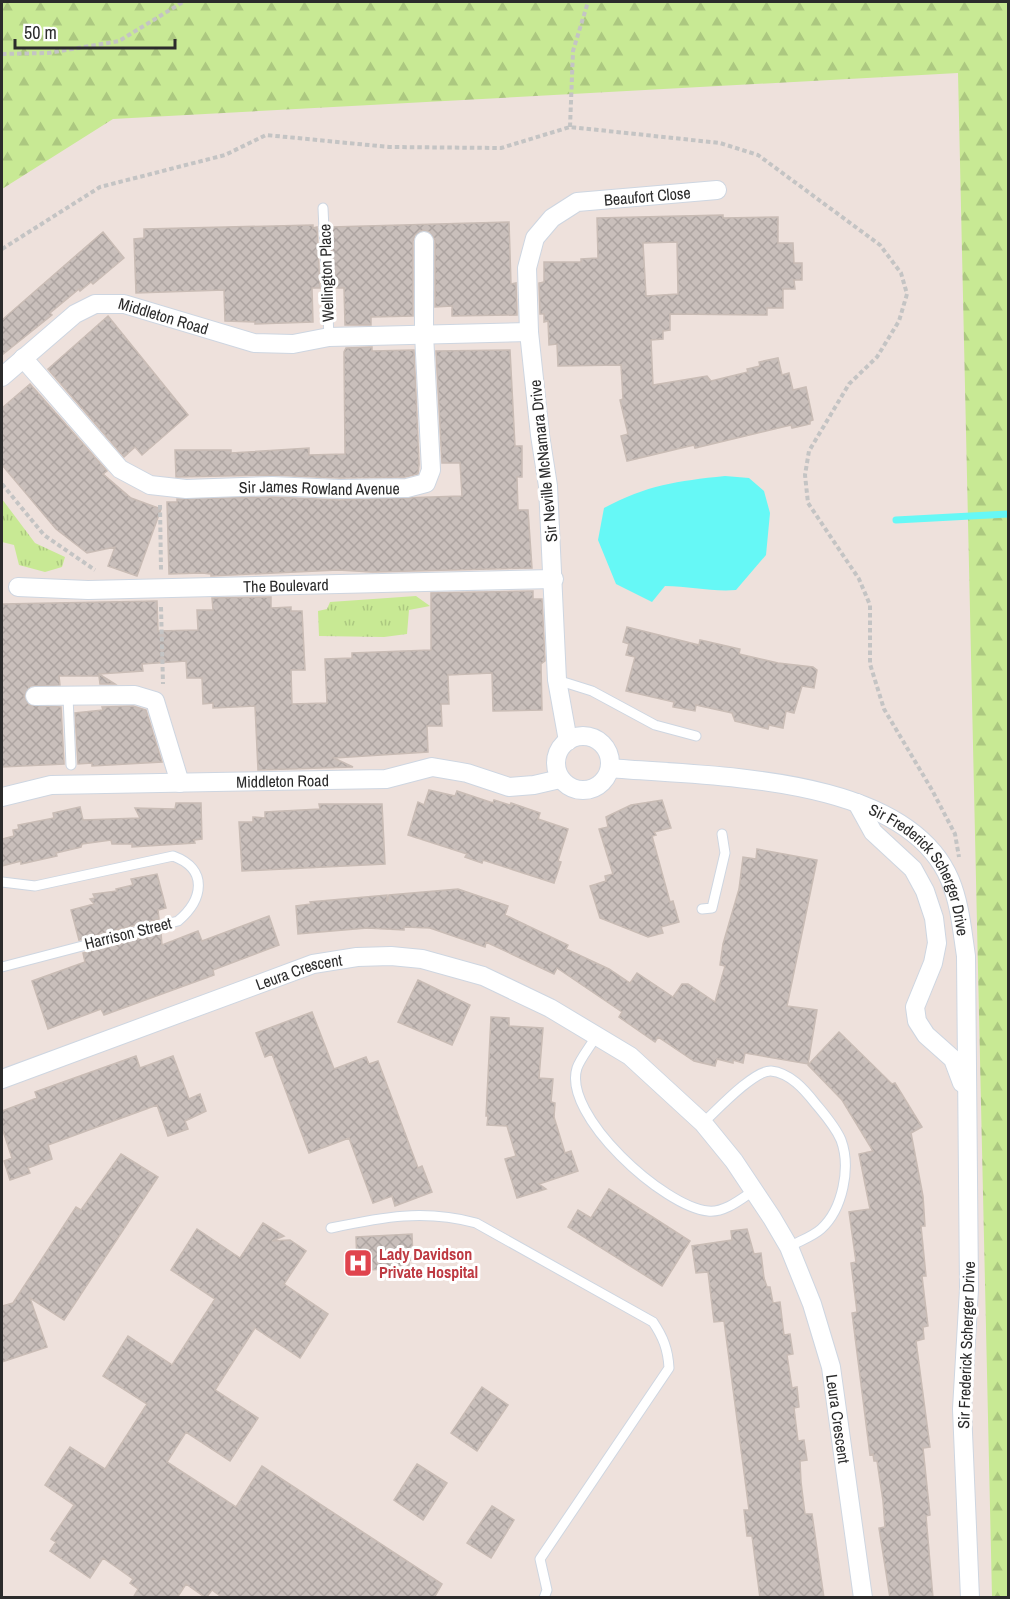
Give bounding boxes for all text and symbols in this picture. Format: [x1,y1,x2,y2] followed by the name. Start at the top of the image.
[15,12,176,50] scale bar
[24,20,57,45] text: 50 m
[603,181,692,211] street label: Beaufort Close
[313,224,339,322] street label: Wellington Place
[116,292,211,340] street label: Middleton Road
[524,379,562,543] street label: Sir Neville McNamara Drive
[238,475,400,500] street label: Sir James Rowland Avenue
[243,573,329,597] street label: The Boulevard
[236,769,329,793] street label: Middleton Road
[865,798,974,937] street label: Sir Frederick Scherger Drive
[82,911,174,954] street label: Harrison Street
[252,948,344,995] street label: Leura Crescent
[379,1243,478,1283] place label: Lady Davidson Private Hospital
[342,1247,374,1279] hospital icon: Lady Davidson Private Hospital
[952,1261,980,1429] street label: Sir Frederick Scherger Drive
[821,1373,855,1465] street label: Leura Crescent

